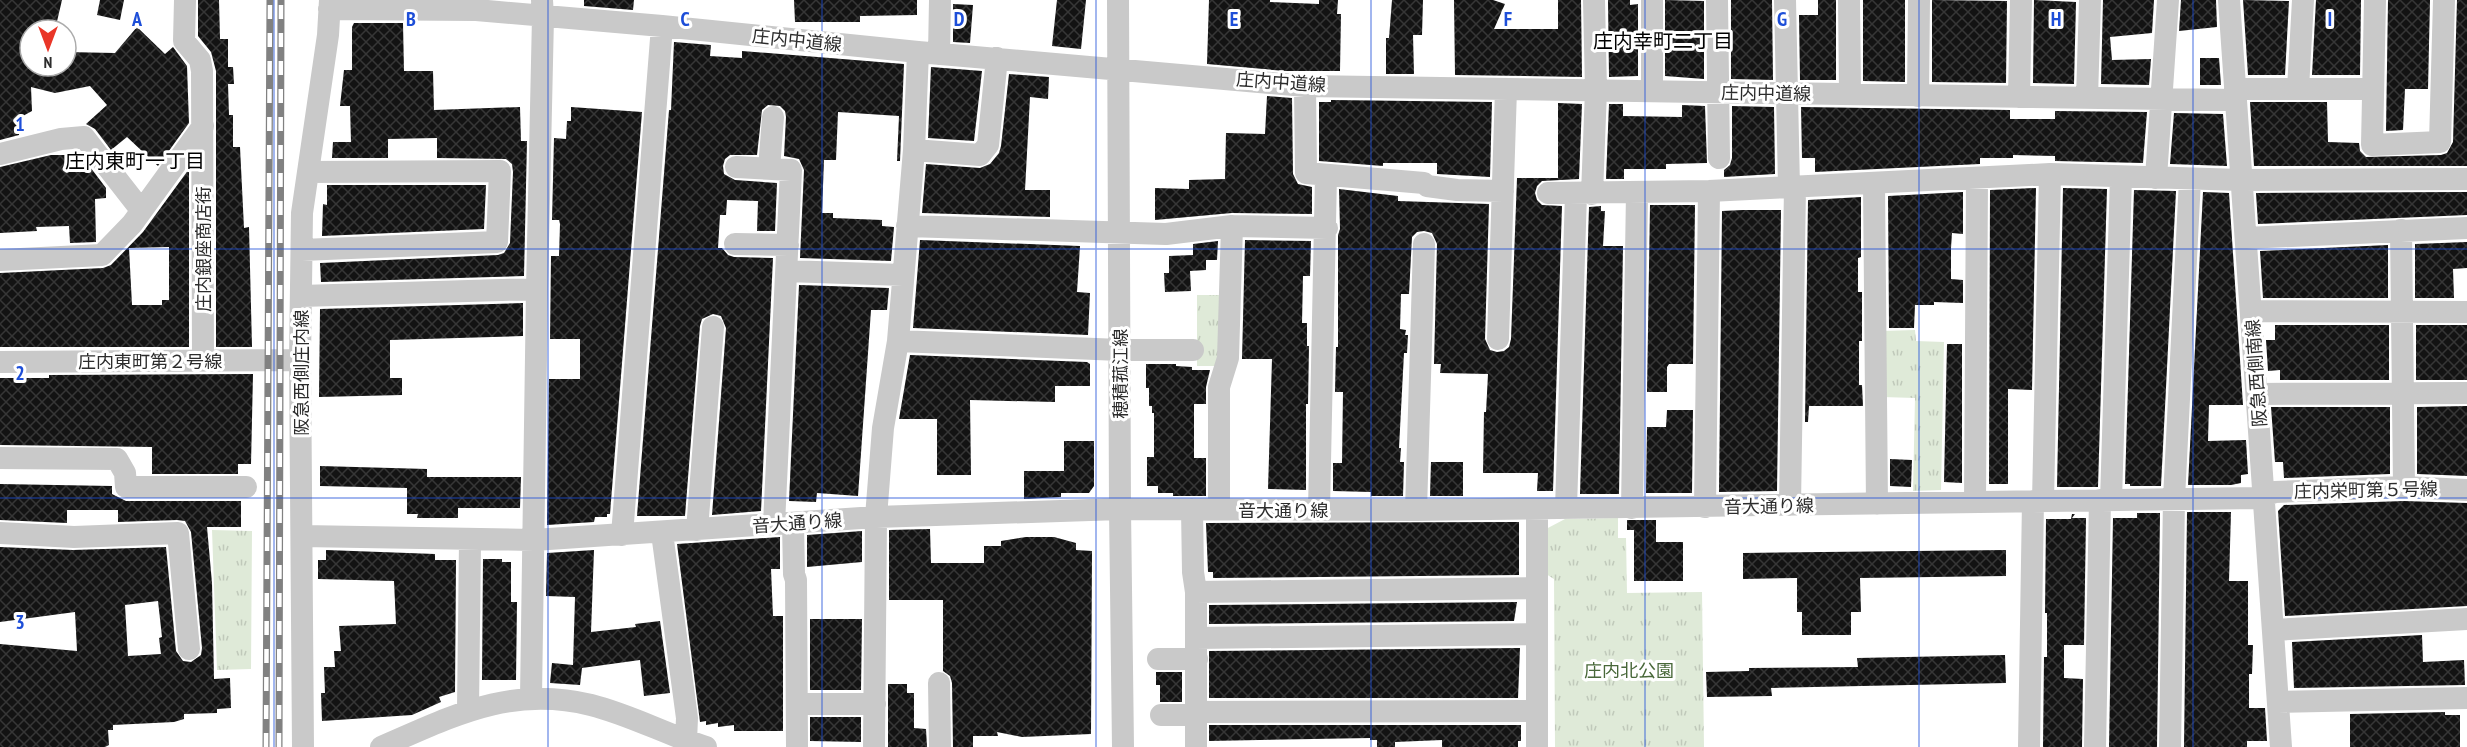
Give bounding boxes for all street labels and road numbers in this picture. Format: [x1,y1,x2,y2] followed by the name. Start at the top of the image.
[751,24,843,56] street label: 庄内中道線
[1235,67,1327,97] street label: 庄内中道線
[1721,81,1811,105] street label: 庄内中道線
[192,186,215,312] street label: 庄内銀座商店街
[290,310,313,436] street label: 阪急西側庄内線
[2241,318,2271,428] street label: 阪急西側南線
[1109,329,1132,419] street label: 穂積菰江線
[78,350,222,373] street label: 庄内東町第２号線
[2294,477,2438,503] street label: 庄内栄町第５号線
[1724,494,1814,518] street label: 音大通り線
[1238,499,1328,522] street label: 音大通り線
[751,508,843,538] street label: 音大通り線

